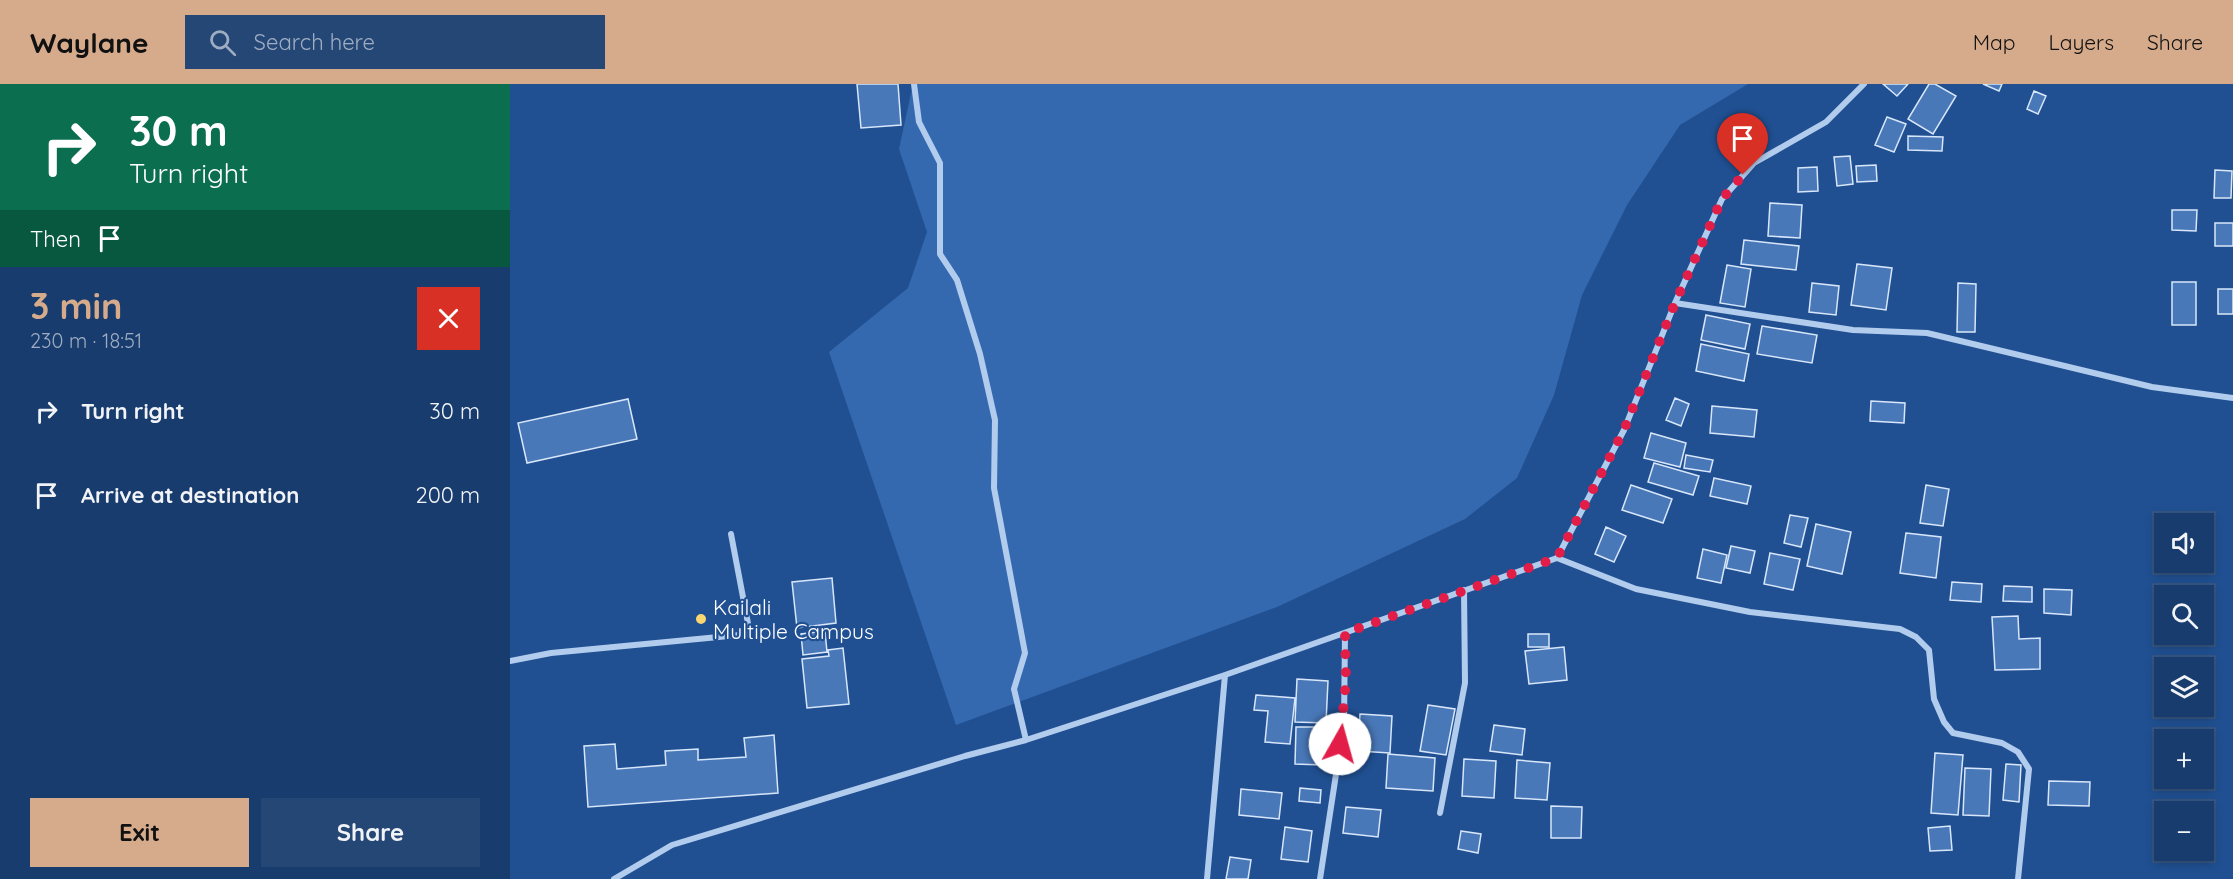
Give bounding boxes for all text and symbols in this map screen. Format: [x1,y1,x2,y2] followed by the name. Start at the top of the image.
[185,15,605,69] search box
[30,25,149,60] text: Waylane
[206,26,239,59] icon: search
[254,28,375,56] text: Search here
[1973,29,2016,55] text: Map
[2049,29,2114,55] text: Layers
[2147,29,2203,55] text: Share
[129,104,228,157] text: 30 m
[30,108,108,186] icon: right
[1717,113,1768,175] pin
[1726,122,1759,155] icon: arrive
[129,156,248,190] text: Turn right
[93,222,126,255] icon: arrive
[30,225,81,253] text: Then
[30,283,123,328] text: 3 min
[417,287,480,350] button: close
[30,328,142,353] text: 230 m · 18:51
[30,395,63,428] icon: right
[81,397,185,425] text: Turn right
[429,397,480,425] text: 30 m
[30,479,63,512] icon: arrive
[81,481,299,509] text: Arrive at destination
[416,481,480,509] text: 200 m
[2154,513,2214,861] map controls
[2154,513,2214,573] button: sound
[2154,585,2214,645] button: search
[713,594,874,644] place label: Kailali Multiple Campus
[694,612,708,626] marker: Kailali Multiple Campus
[2154,657,2214,717] button: layers
[1308,712,1372,776] position arrow
[2154,729,2214,789] button: +
[30,798,249,867] button: Exit
[261,798,480,867] button: Share
[2154,801,2214,861] button: −

